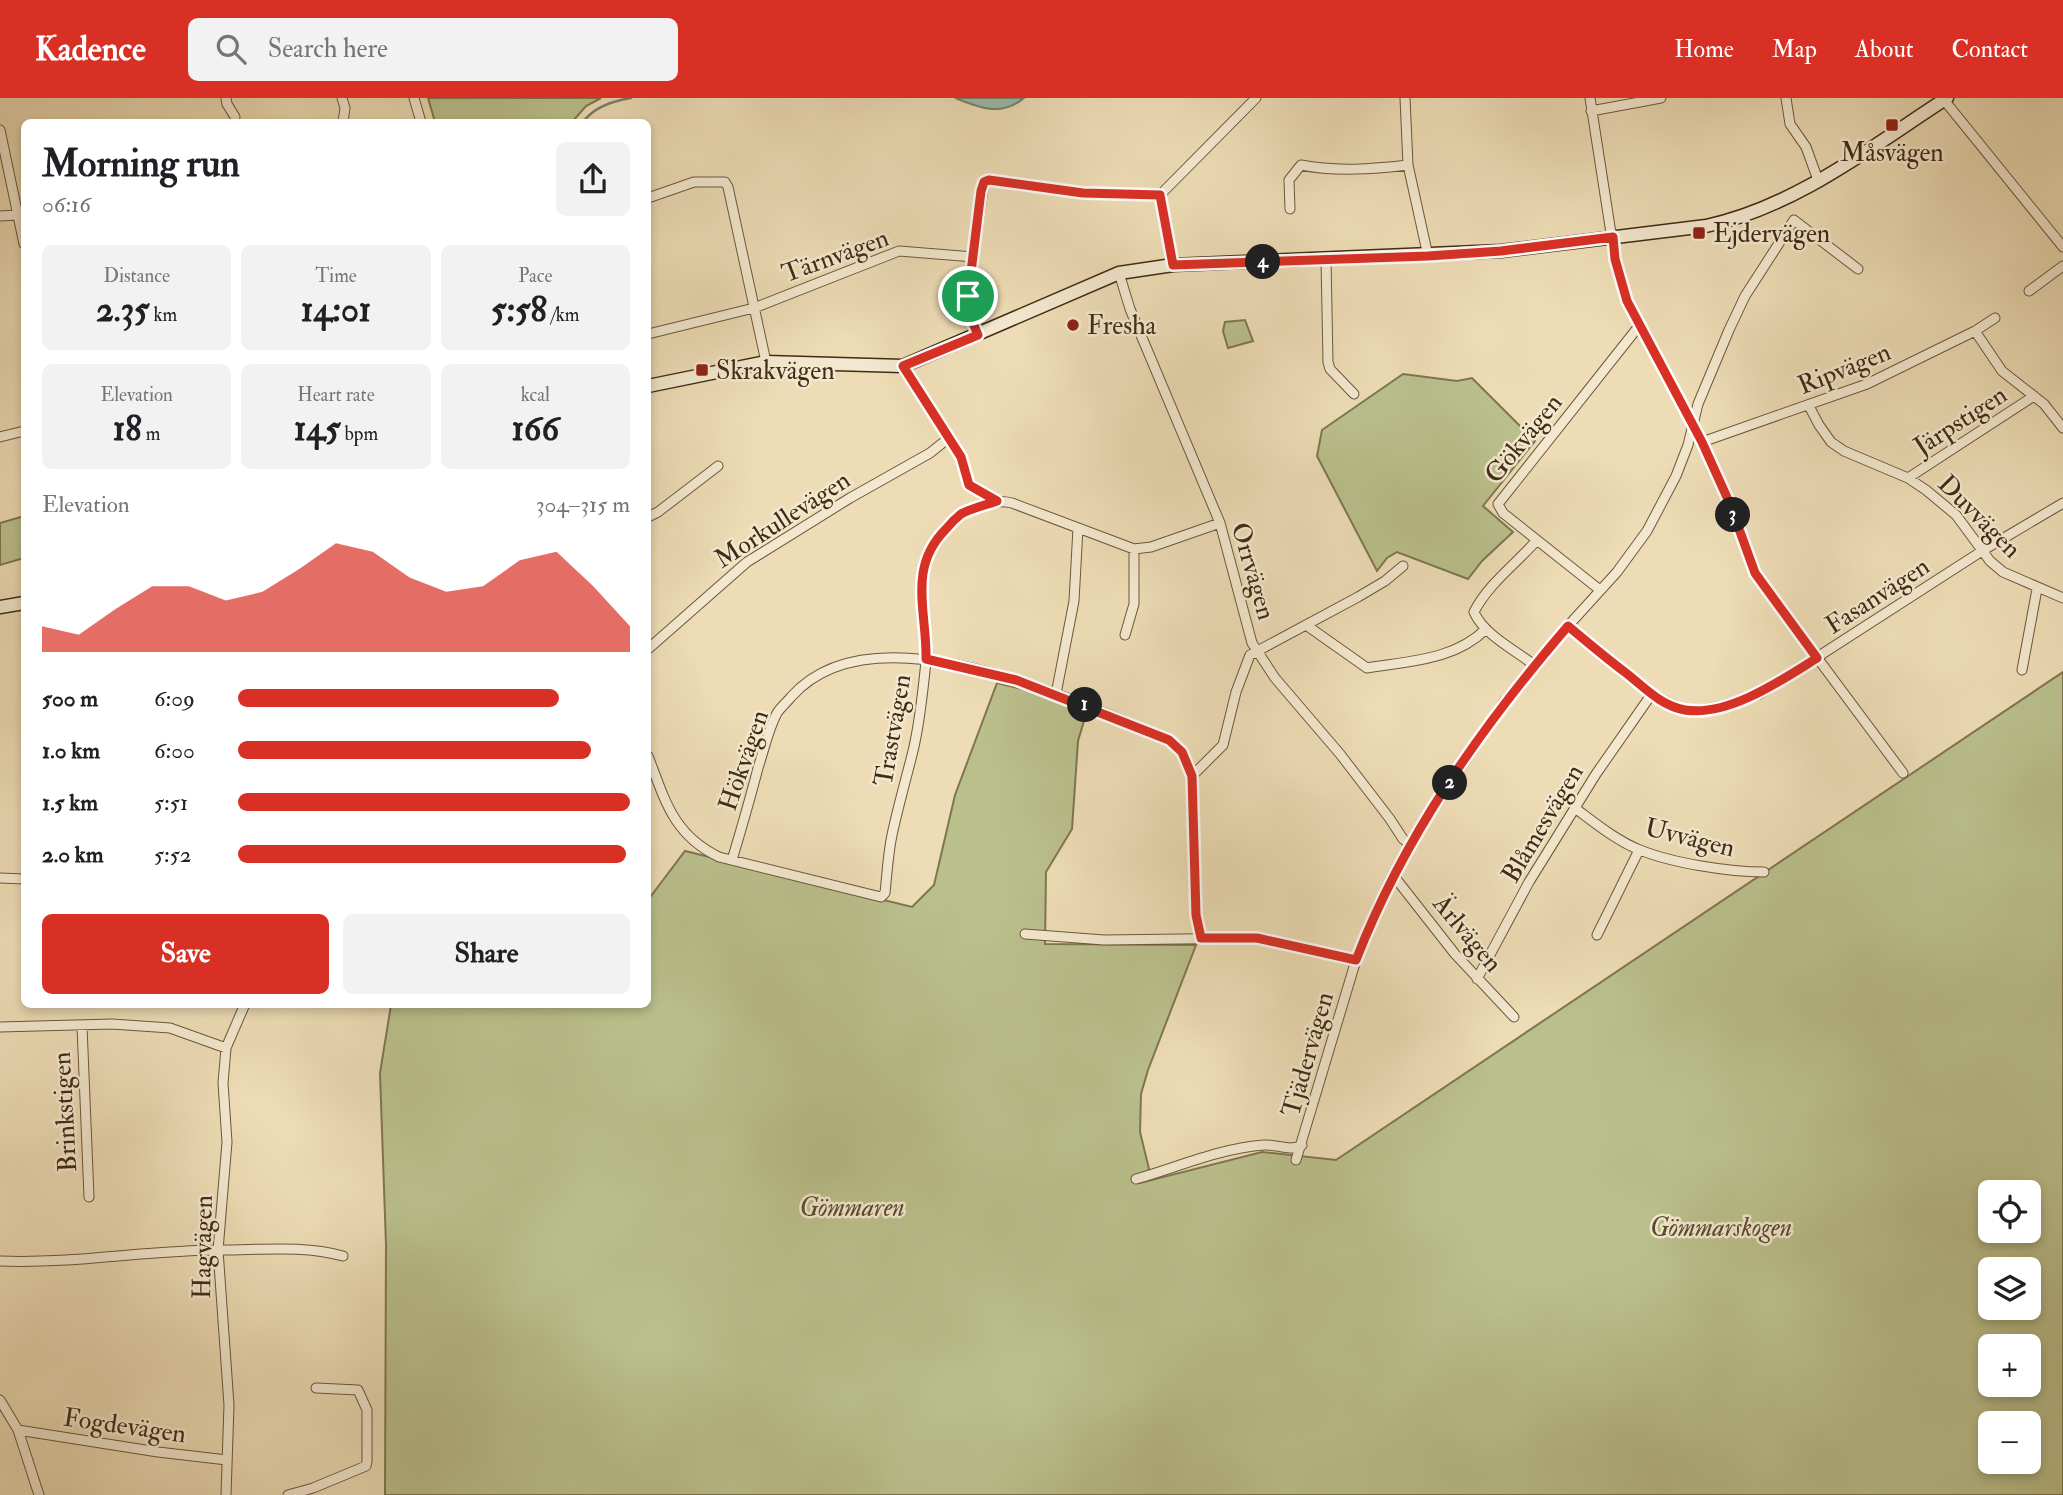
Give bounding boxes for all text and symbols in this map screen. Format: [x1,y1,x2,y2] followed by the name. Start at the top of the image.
[188,18,678,81] search box
[35,29,146,70] text: Kadence
[212,30,250,68] icon: search
[268,33,388,65] text: Search here
[1674,34,1734,65] text: Home
[1772,34,1817,65] text: Map
[1855,34,1914,65] text: About
[1952,34,2028,65] text: Contact
[1884,117,1900,133] marker: Måsvägen
[1840,137,1944,169] place label: Måsvägen
[42,140,240,188] text: Morning run
[556,142,630,216] button: share
[42,190,91,219] text: 06:16
[1713,218,1830,250] place label: Ejdervägen
[777,222,893,290] street label: Tärnvägen
[1691,225,1707,241] marker: Ejdervägen
[1246,244,1280,280] pin: 4
[1257,249,1268,273] text: 4
[103,264,170,288] text: Distance
[315,264,357,288] text: Time
[518,264,552,288] text: Pace
[938,266,998,326] pin
[949,277,987,315] icon: arrive
[96,288,149,332] text: 2.35
[301,288,371,332] text: 14:01
[491,288,547,332] text: 5:58
[149,303,177,327] text: km
[547,303,580,327] text: /km
[1087,310,1157,342] place label: Fresha
[1065,317,1081,333] marker: Fresha
[1793,336,1896,403] street label: Ripvägen
[716,355,835,387] place label: Skrakvägen
[694,362,710,378] marker: Skrakvägen
[1907,379,2014,464] street label: Järpstigen
[100,383,173,407] text: Elevation
[297,383,375,407] text: Heart rate
[521,383,550,407] text: kcal
[1478,388,1569,490] street label: Gökvägen
[113,407,142,451] text: 18
[294,407,341,451] text: 145
[512,407,559,451] text: 166
[142,422,161,446] text: m
[341,422,378,446] text: bpm
[709,464,856,576] street label: Morkullevägen
[1931,468,2028,565] street label: Duvvägen
[42,490,130,519] text: Elevation
[536,490,630,519] text: 304–315 m
[1716,498,1750,532] pin: 3
[1729,502,1736,526] text: 3
[1224,519,1282,624] street label: Orrvägen
[1819,550,1936,641] street label: Fasanvägen
[867,672,919,789] street label: Trastvägen
[42,684,98,713] text: 500 m
[154,684,195,713] text: 6:09
[1068,688,1102,722] pin: 1
[1081,692,1088,716] text: 1
[712,706,776,815] street label: Hökvägen
[42,736,100,765] text: 1.0 km
[154,736,195,765] text: 6:00
[1495,758,1591,889] street label: Blåmesvägen
[1432,766,1468,800] pin: 2
[1445,770,1454,794] text: 2
[42,788,98,817] text: 1.5 km
[154,788,188,817] text: 5:51
[1641,811,1738,865] street label: Uvvägen
[42,840,104,869] text: 2.0 km
[154,840,191,869] text: 5:52
[1425,887,1510,979] street label: Ärlvägen
[42,914,329,994] button: Save
[343,914,630,994] button: Share
[1275,988,1341,1120] street label: Tjädervägen
[46,1051,84,1173] street label: Brinkstigen
[1978,1180,2041,1474] map controls
[1978,1180,2041,1243] button: locate
[799,1192,905,1224] park label: Gömmaren
[186,1195,220,1299] street label: Hagvägen
[1650,1212,1792,1244] park label: Gömmarskogen
[1978,1257,2041,1320] button: layers
[1978,1334,2041,1397] button: +
[61,1402,188,1450] street label: Fogdevägen
[1978,1411,2041,1474] button: −

